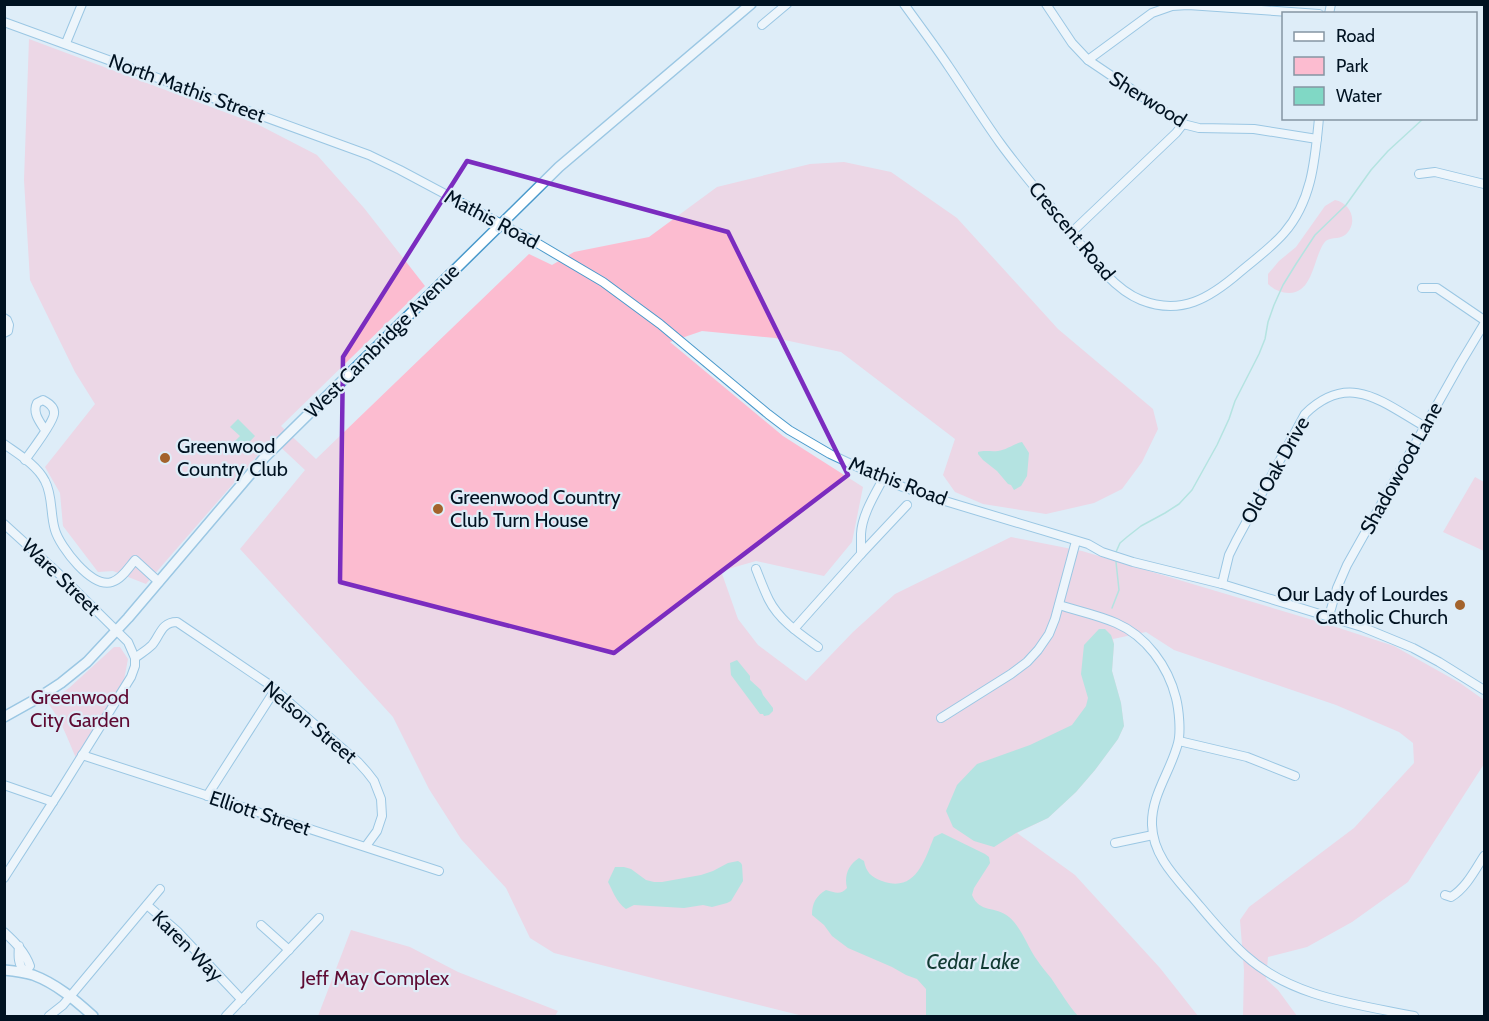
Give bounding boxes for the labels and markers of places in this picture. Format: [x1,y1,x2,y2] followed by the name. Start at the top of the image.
[177,434,288,481] place label: Greenwood Country Club
[158,451,172,465] marker: Greenwood Country Club
[450,485,621,532] place label: Greenwood Country Club Turn House
[431,502,445,516] marker: Greenwood Country Club Turn House
[1277,582,1448,629] place label: Our Lady of Lourdes Catholic Church
[1453,598,1467,612] marker: Our Lady of Lourdes Catholic Church

